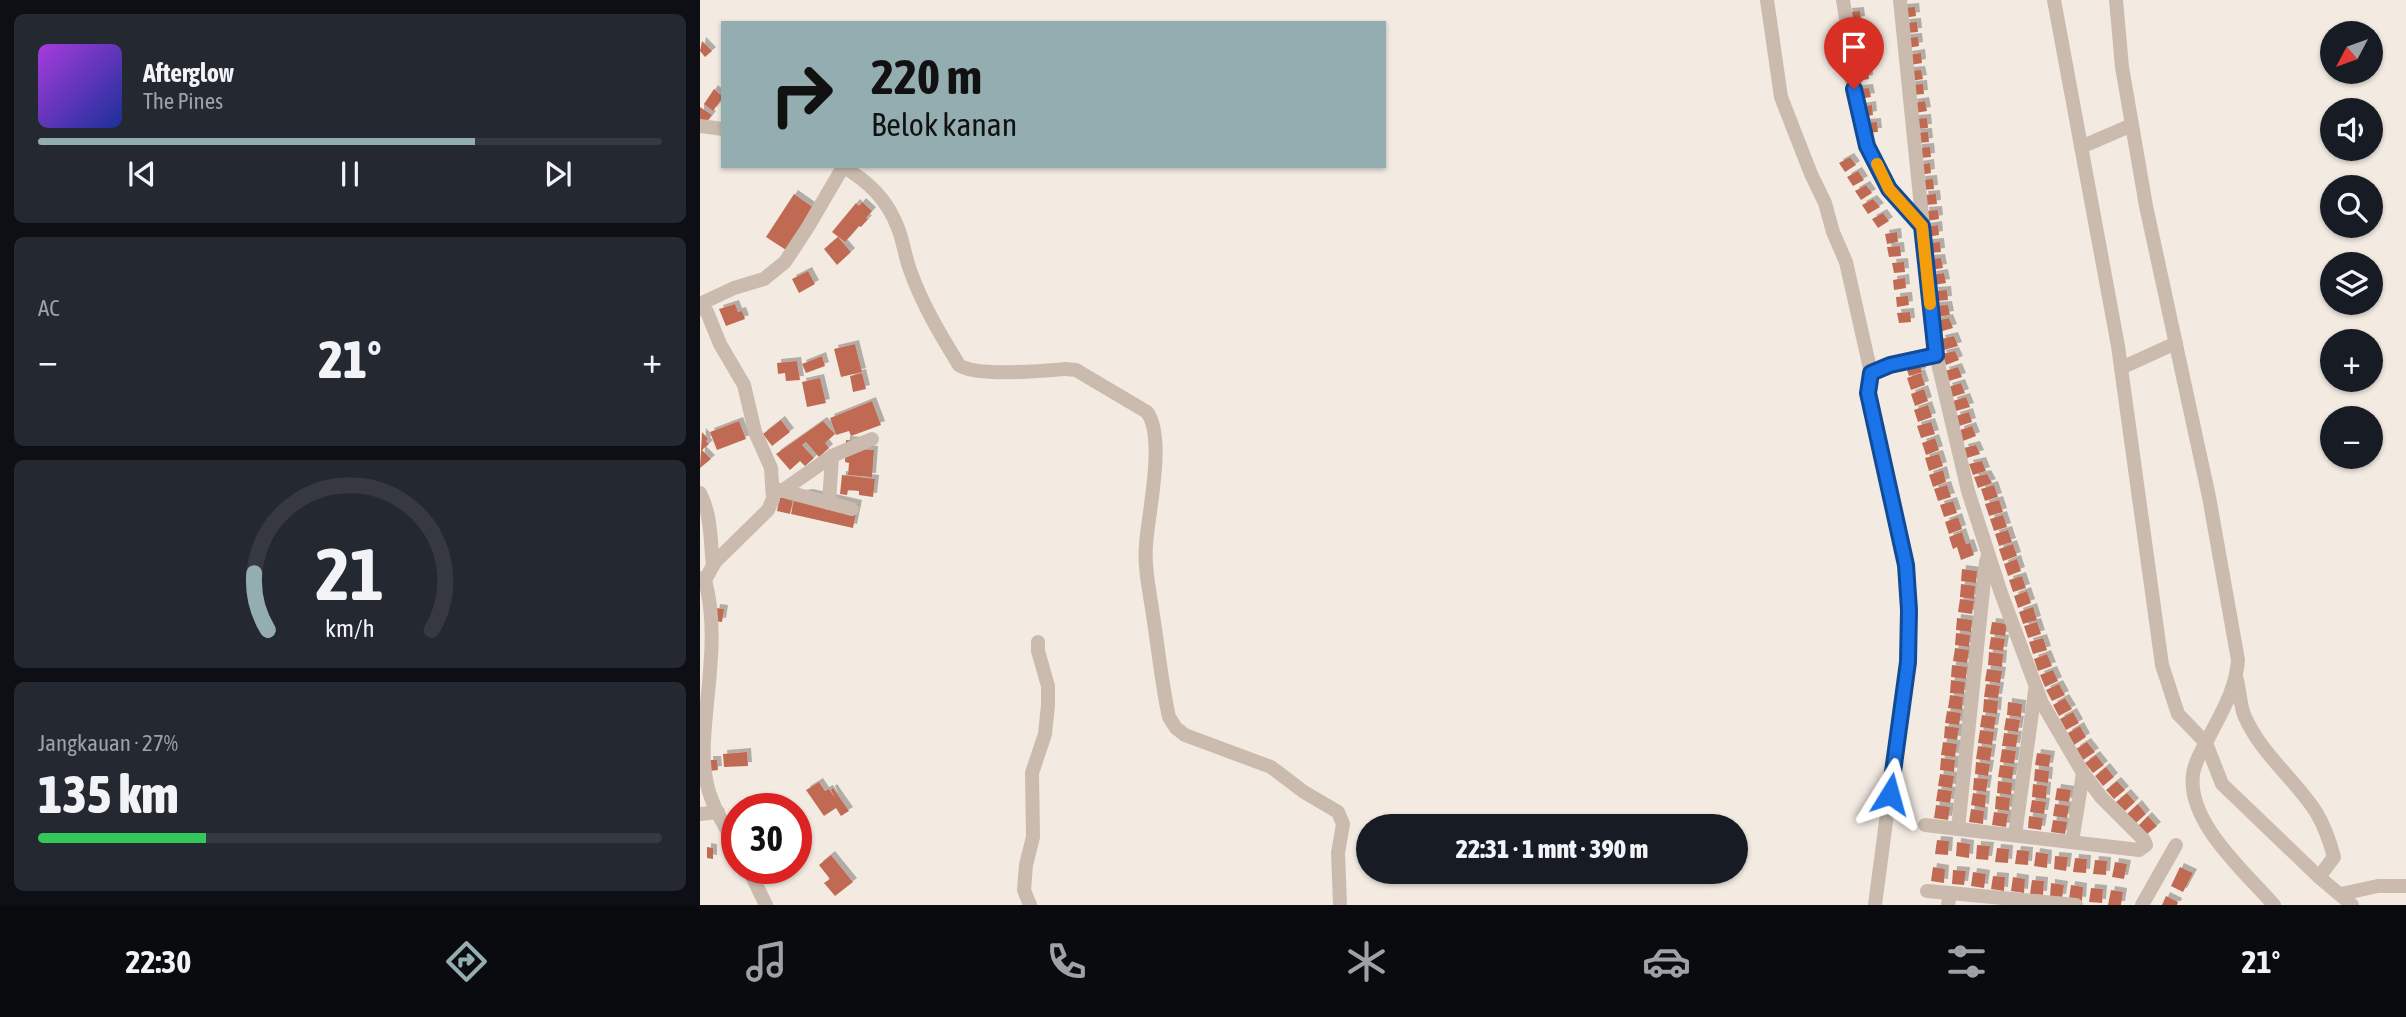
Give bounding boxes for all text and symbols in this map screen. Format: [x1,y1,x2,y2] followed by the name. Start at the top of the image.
[1824,17,1884,89] pin
[2320,21,2384,84] north arrow
[2320,21,2383,469] map controls
[1835,28,1873,66] icon: arrive
[871,48,982,104] text: 220 m
[756,49,847,140] icon: right
[143,58,234,88] text: Afterglow
[143,88,223,114] text: The Pines
[2320,98,2383,161] button: sound
[871,106,1017,143] text: Belok kanan
[123,155,161,193] icon: previous
[331,155,369,193] icon: pause
[539,155,577,193] icon: next
[2320,175,2383,238] button: search
[2320,252,2383,315] button: layers
[38,295,60,321] text: AC
[318,329,382,389] text: 21°
[2320,329,2383,392] button: +
[38,338,58,381] text: −
[642,338,662,381] text: +
[2320,406,2383,469] button: −
[316,532,384,615] text: 21
[325,614,375,642] text: km/h
[38,730,178,756] text: Jangkauan · 27%
[1853,757,1927,831] position arrow
[38,764,179,824] text: 135 km
[721,793,812,884] speed limit sign: 30
[1456,834,1648,864] text: 22:31 · 1 mnt · 390 m
[442,937,491,986] icon: directions
[742,937,791,986] icon: music
[1042,937,1091,986] icon: phone
[1342,937,1391,986] icon: climate
[1642,937,1691,986] icon: car
[1942,937,1991,986] icon: filters
[125,943,191,980] text: 22:30
[2242,943,2280,980] text: 21°

